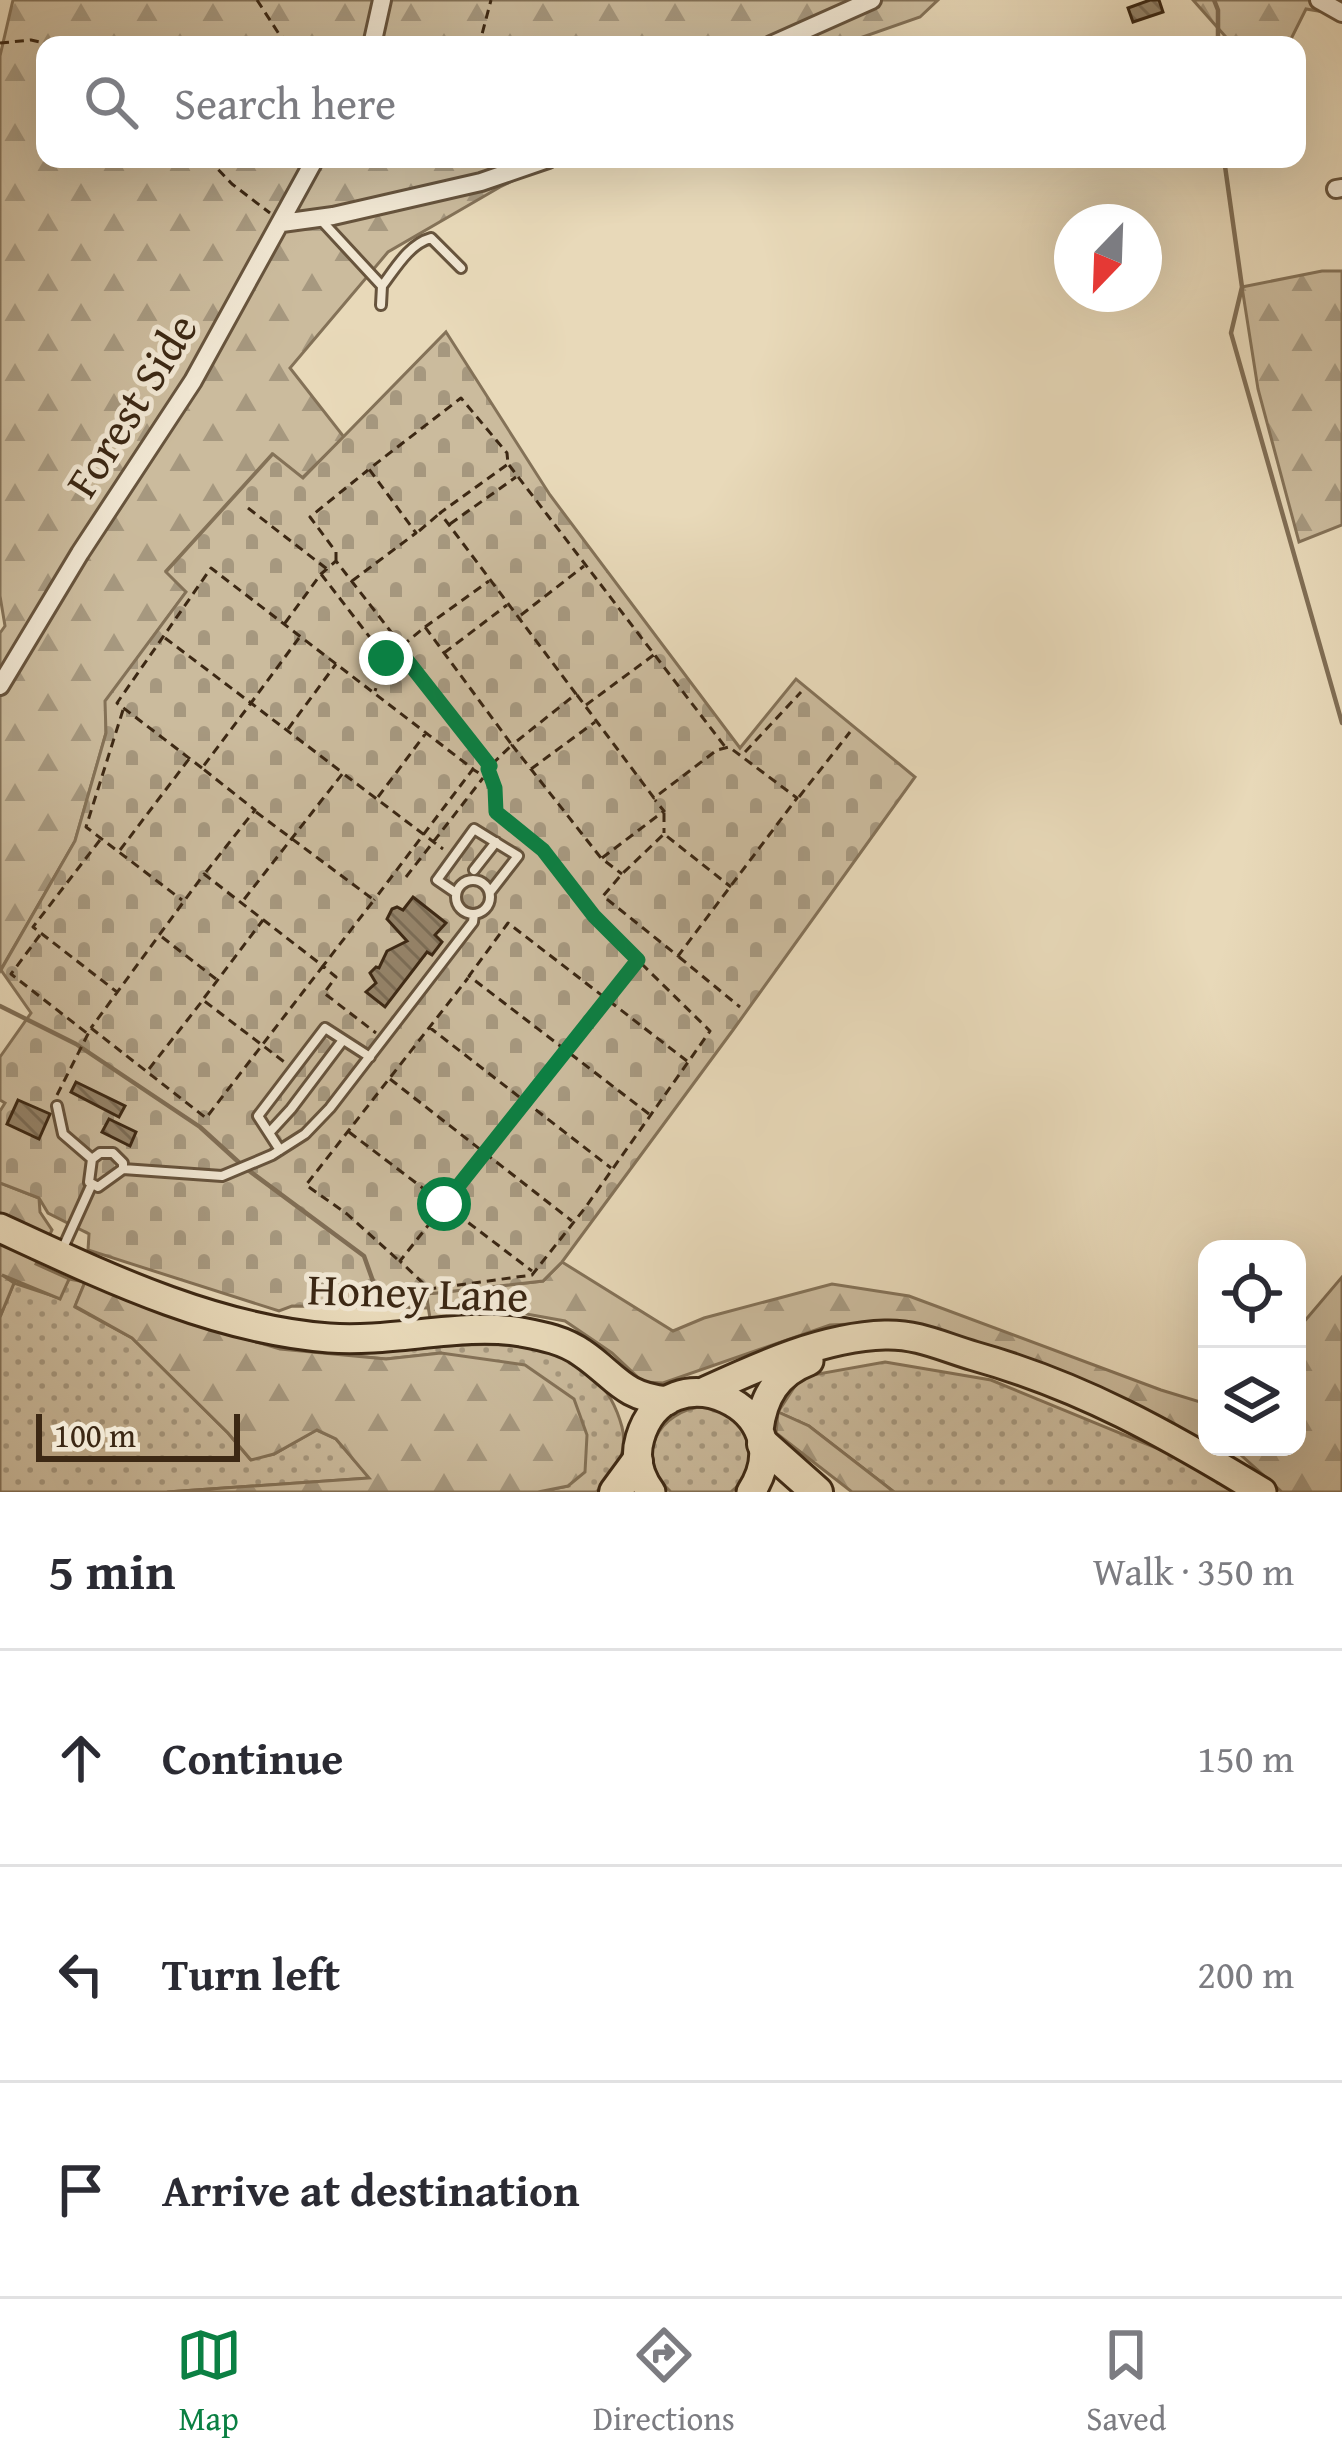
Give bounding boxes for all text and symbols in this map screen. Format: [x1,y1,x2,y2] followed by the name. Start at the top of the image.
[36,36,1306,168] search box
[78,69,144,135] icon: search
[174,70,396,135] text: Search here
[1054,204,1162,312] north arrow
[49,300,213,509] street label: Forest Side
[359,631,413,685] route end
[417,1177,471,1231] route start
[1198,1240,1306,1456] map controls
[1198,1240,1306,1348] button: locate
[306,1255,530,1328] street label: Honey Lane
[1198,1348,1306,1456] button: layers
[36,1408,240,1461] scale bar
[54,1411,136,1459] text: 100 m
[48,1533,175,1608] text: 5 min
[1093,1542,1294,1599] text: Walk · 350 m
[48,1725,114,1791] icon: ahead
[162,1725,343,1790] text: Continue
[1197,1729,1294,1786] text: 150 m
[48,1941,114,2007] icon: left
[162,1941,340,2006] text: Turn left
[1197,1945,1294,2002] text: 200 m
[48,2157,114,2223] icon: arrive
[162,2157,580,2222] text: Arrive at destination
[176,2322,242,2442] tab: Map
[593,2322,735,2442] tab: Directions
[1086,2322,1166,2442] tab: Saved

